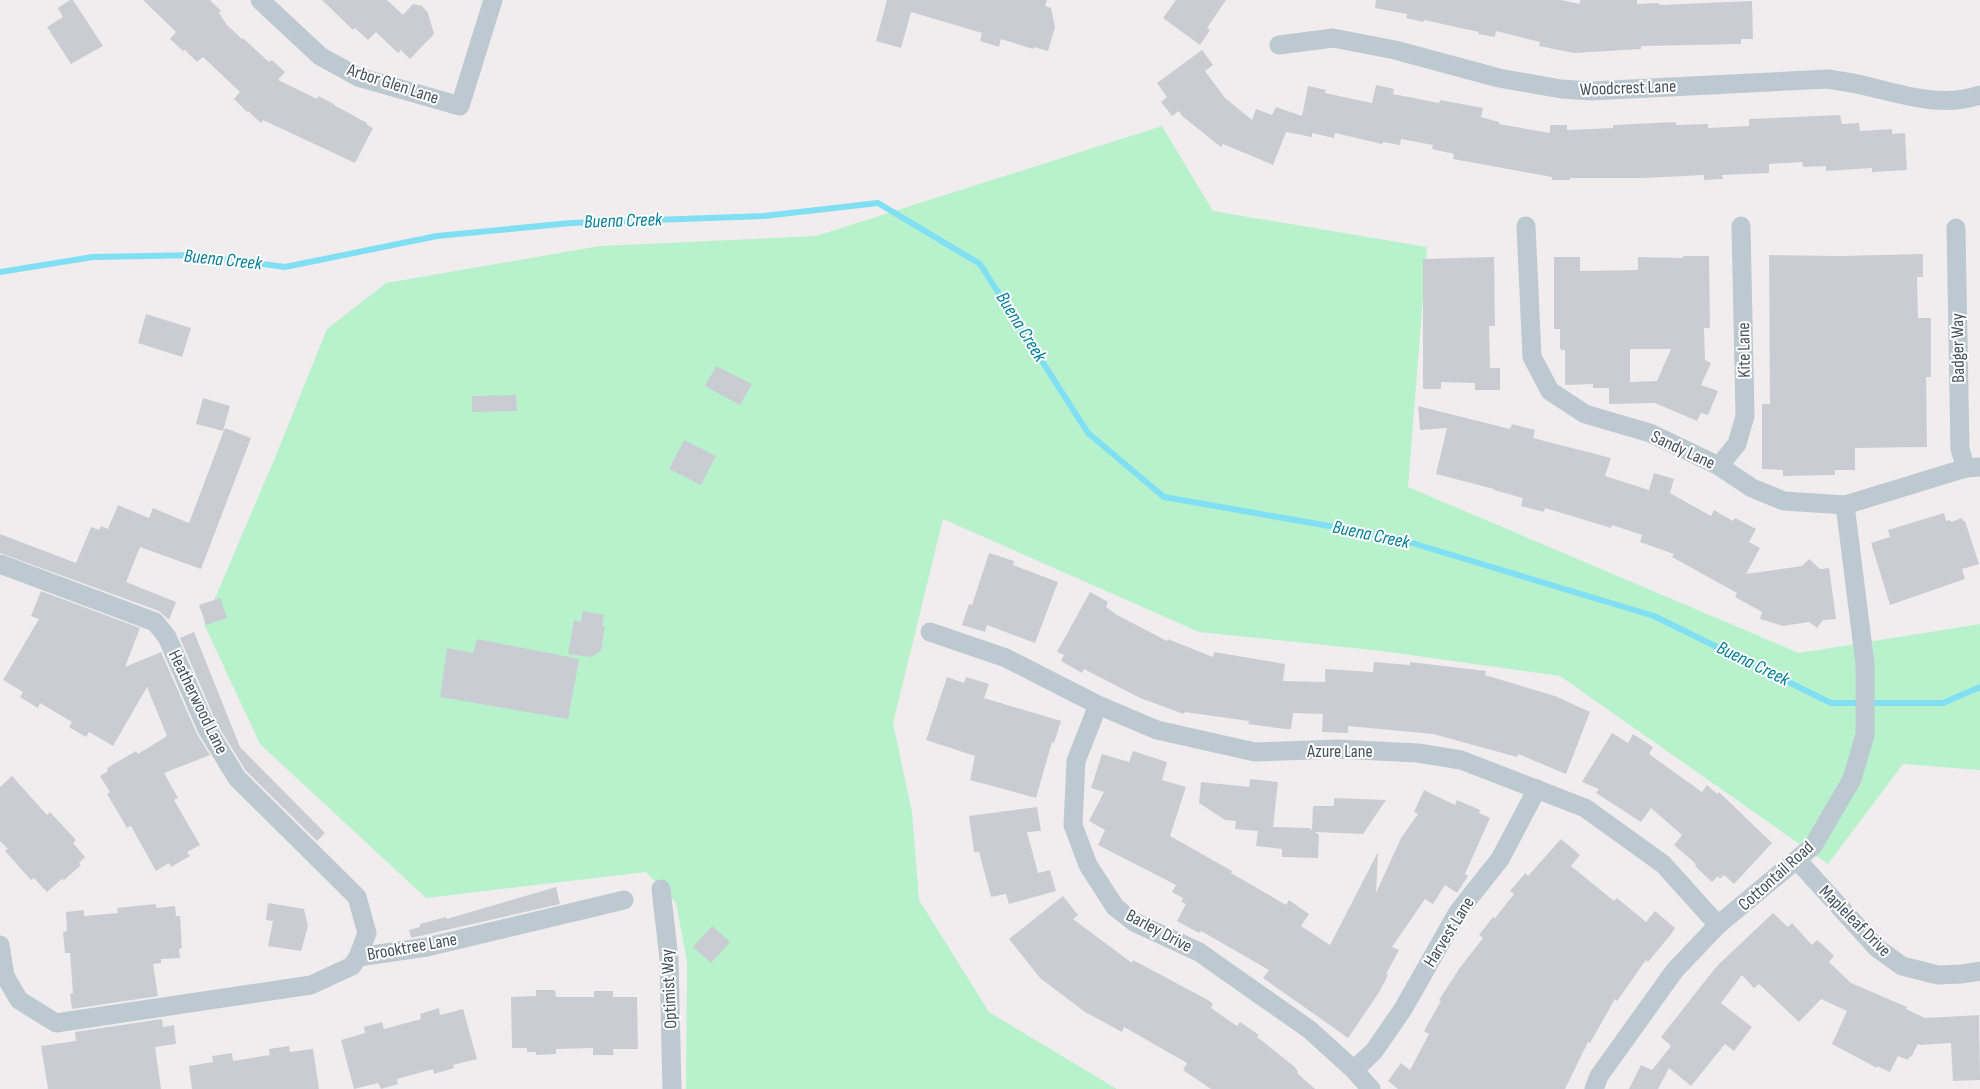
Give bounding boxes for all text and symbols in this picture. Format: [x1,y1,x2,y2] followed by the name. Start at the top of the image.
[344,59,441,109] street label: Arbor Glen Lane
[1579,76,1677,100] street label: Woodcrest Lane
[584,208,663,234] water label: Buena Creek
[183,244,264,276] water label: Buena Creek
[991,288,1052,367] water label: Buena Creek
[1947,313,1969,383] street label: Badger Way
[1733,322,1755,378] street label: Kite Lane
[1648,426,1718,474] street label: Sandy Lane
[1330,516,1412,555] water label: Buena Creek
[1713,637,1794,692] water label: Buena Creek
[164,647,232,757] street label: Heatherwood Lane
[1306,741,1373,762] street label: Azure Lane
[1734,837,1818,915] street label: Cottontail Road
[1815,881,1895,961] street label: Mapleleaf Drive
[1419,893,1479,971] street label: Harvest Lane
[1122,905,1196,957] street label: Barley Drive
[365,929,459,965] street label: Brooktree Lane
[656,949,682,1029] street label: Optimist Way

